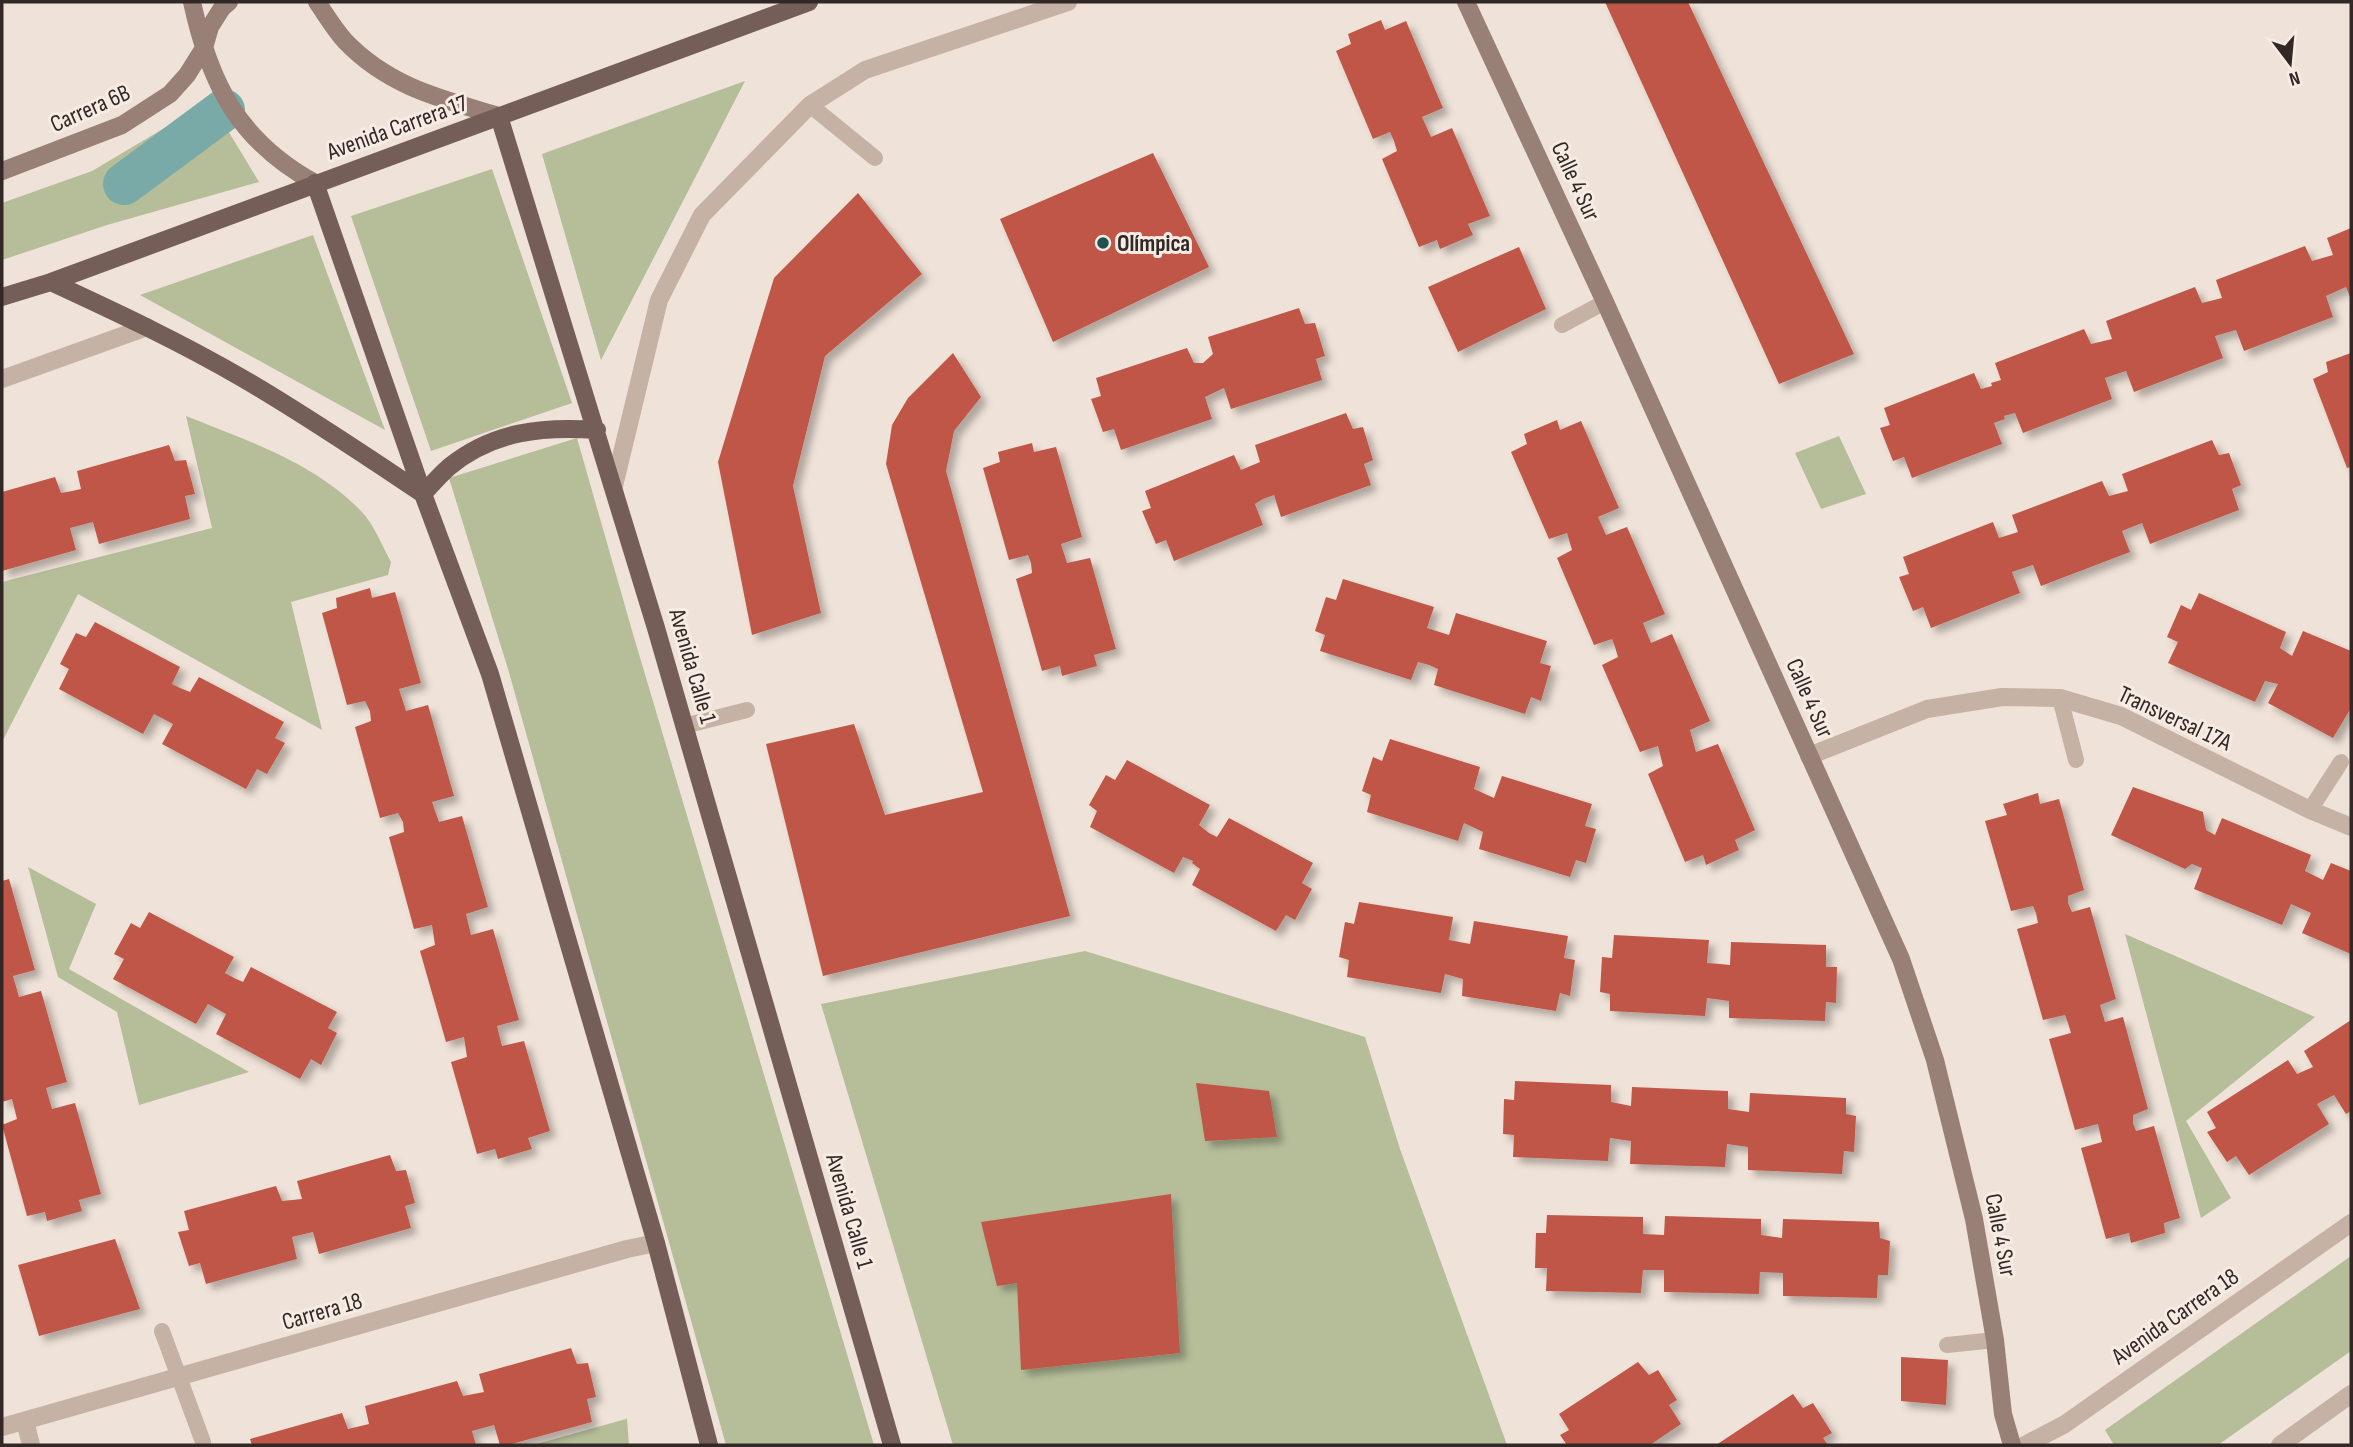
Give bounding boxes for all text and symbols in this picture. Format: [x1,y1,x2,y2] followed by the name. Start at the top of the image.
[2255,28,2325,98] north arrow
[2286,65,2302,90] text: N
[46,78,135,139] street label: Carrera 6B
[322,88,472,167] street label: Avenida Carrera 17
[1545,137,1606,225] street label: Calle 4 Sur
[1117,229,1190,258] place label: Olímpica
[1095,235,1111,251] marker: Olímpica
[662,605,723,727] street label: Avenida Calle 1
[1779,654,1840,743] street label: Calle 4 Sur
[2114,680,2237,758] street label: Transversal 17A
[819,1150,880,1272] street label: Avenida Calle 1
[1978,1191,2023,1279] street label: Calle 4 Sur
[2105,1262,2244,1371] street label: Avenida Carrera 18
[279,1286,366,1337] street label: Carrera 18

